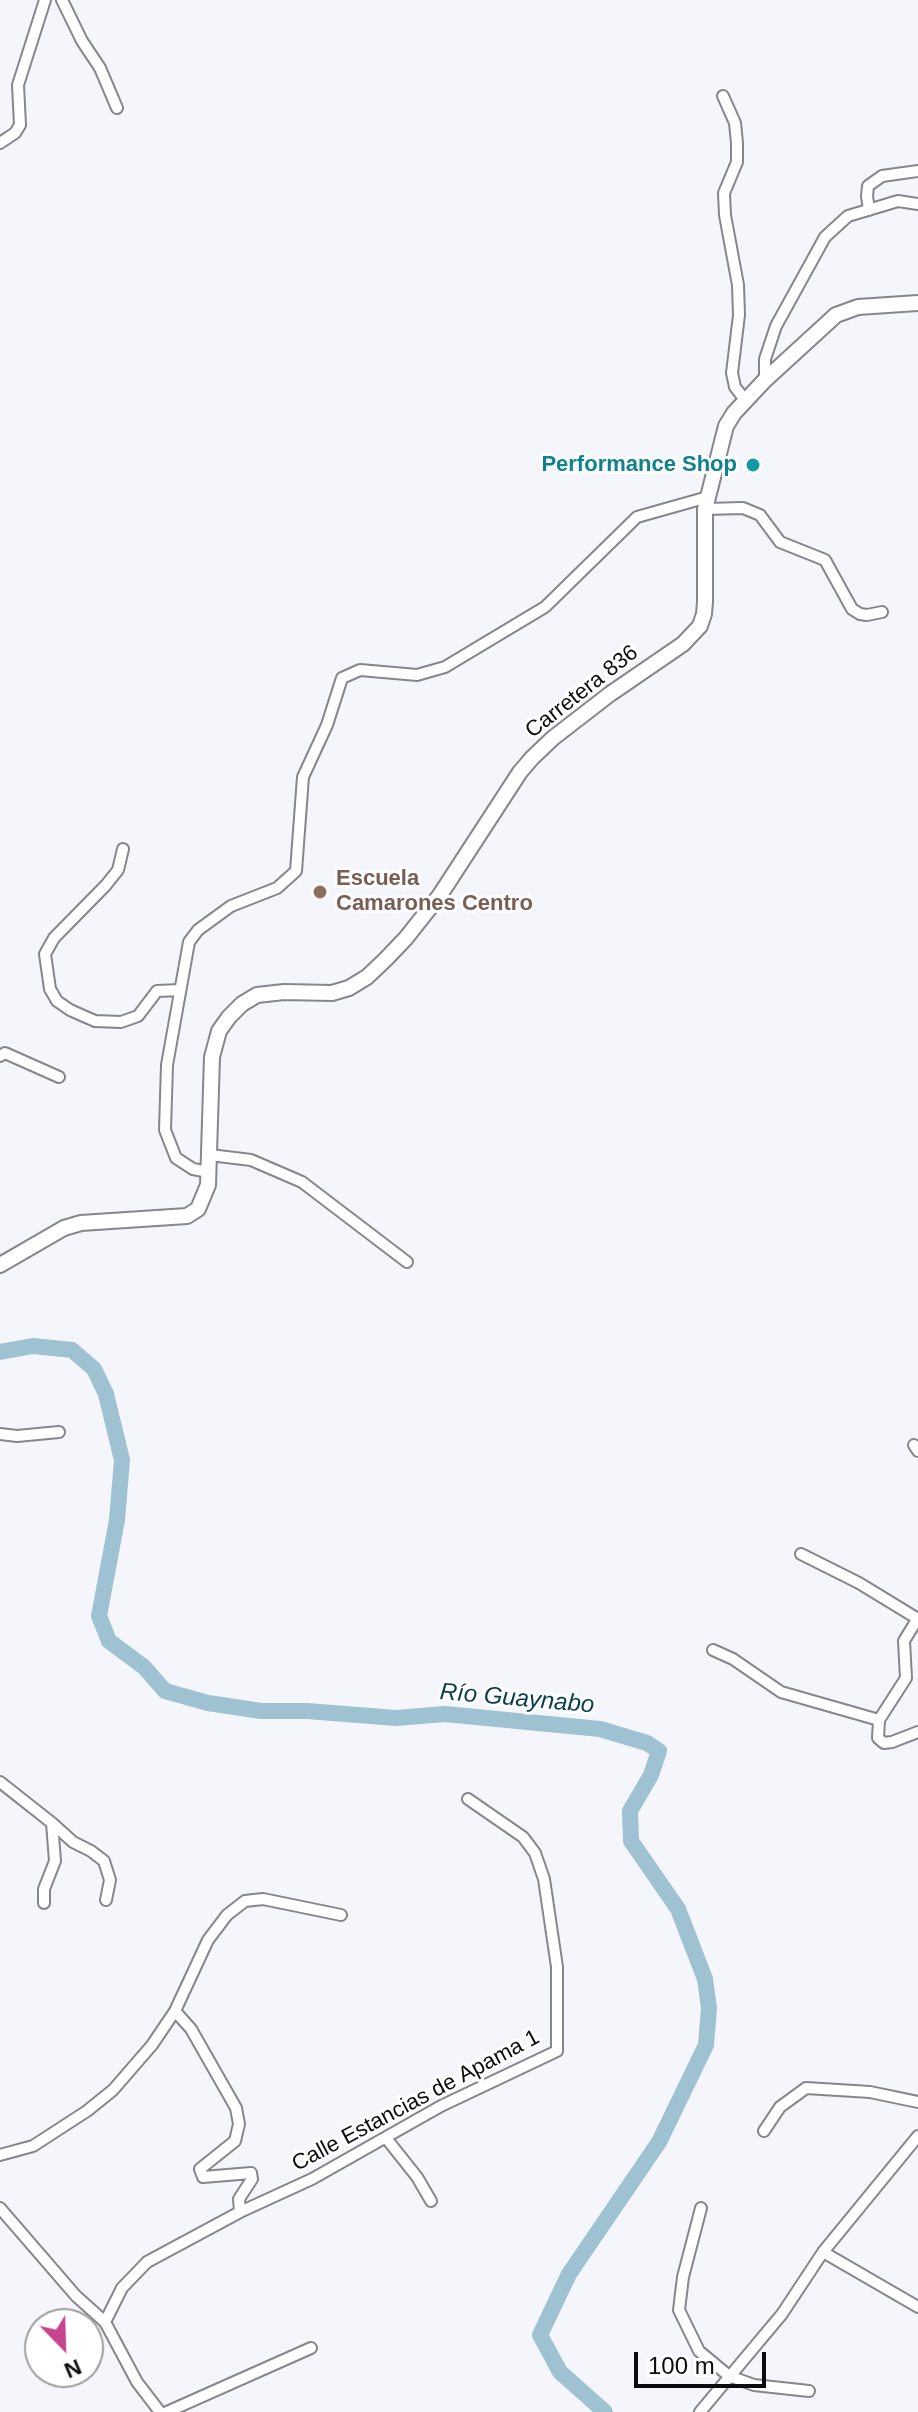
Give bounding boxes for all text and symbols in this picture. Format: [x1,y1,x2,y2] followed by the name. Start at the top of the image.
[541,452,737,478] place label: Performance Shop
[744,456,762,474] marker: Performance Shop
[520,640,644,744] street label: Carretera 836
[336,866,533,918] place label: Escuela Camarones Centro
[311,883,329,901] marker: Escuela Camarones Centro
[439,1678,595,1720] water label: Río Guaynabo
[288,2024,544,2178] street label: Calle Estancias de Apama 1
[24,2308,104,2388] north arrow
[638,2336,770,2386] scale bar
[648,2352,715,2379] text: 100 m
[61,2354,85,2383] text: N

